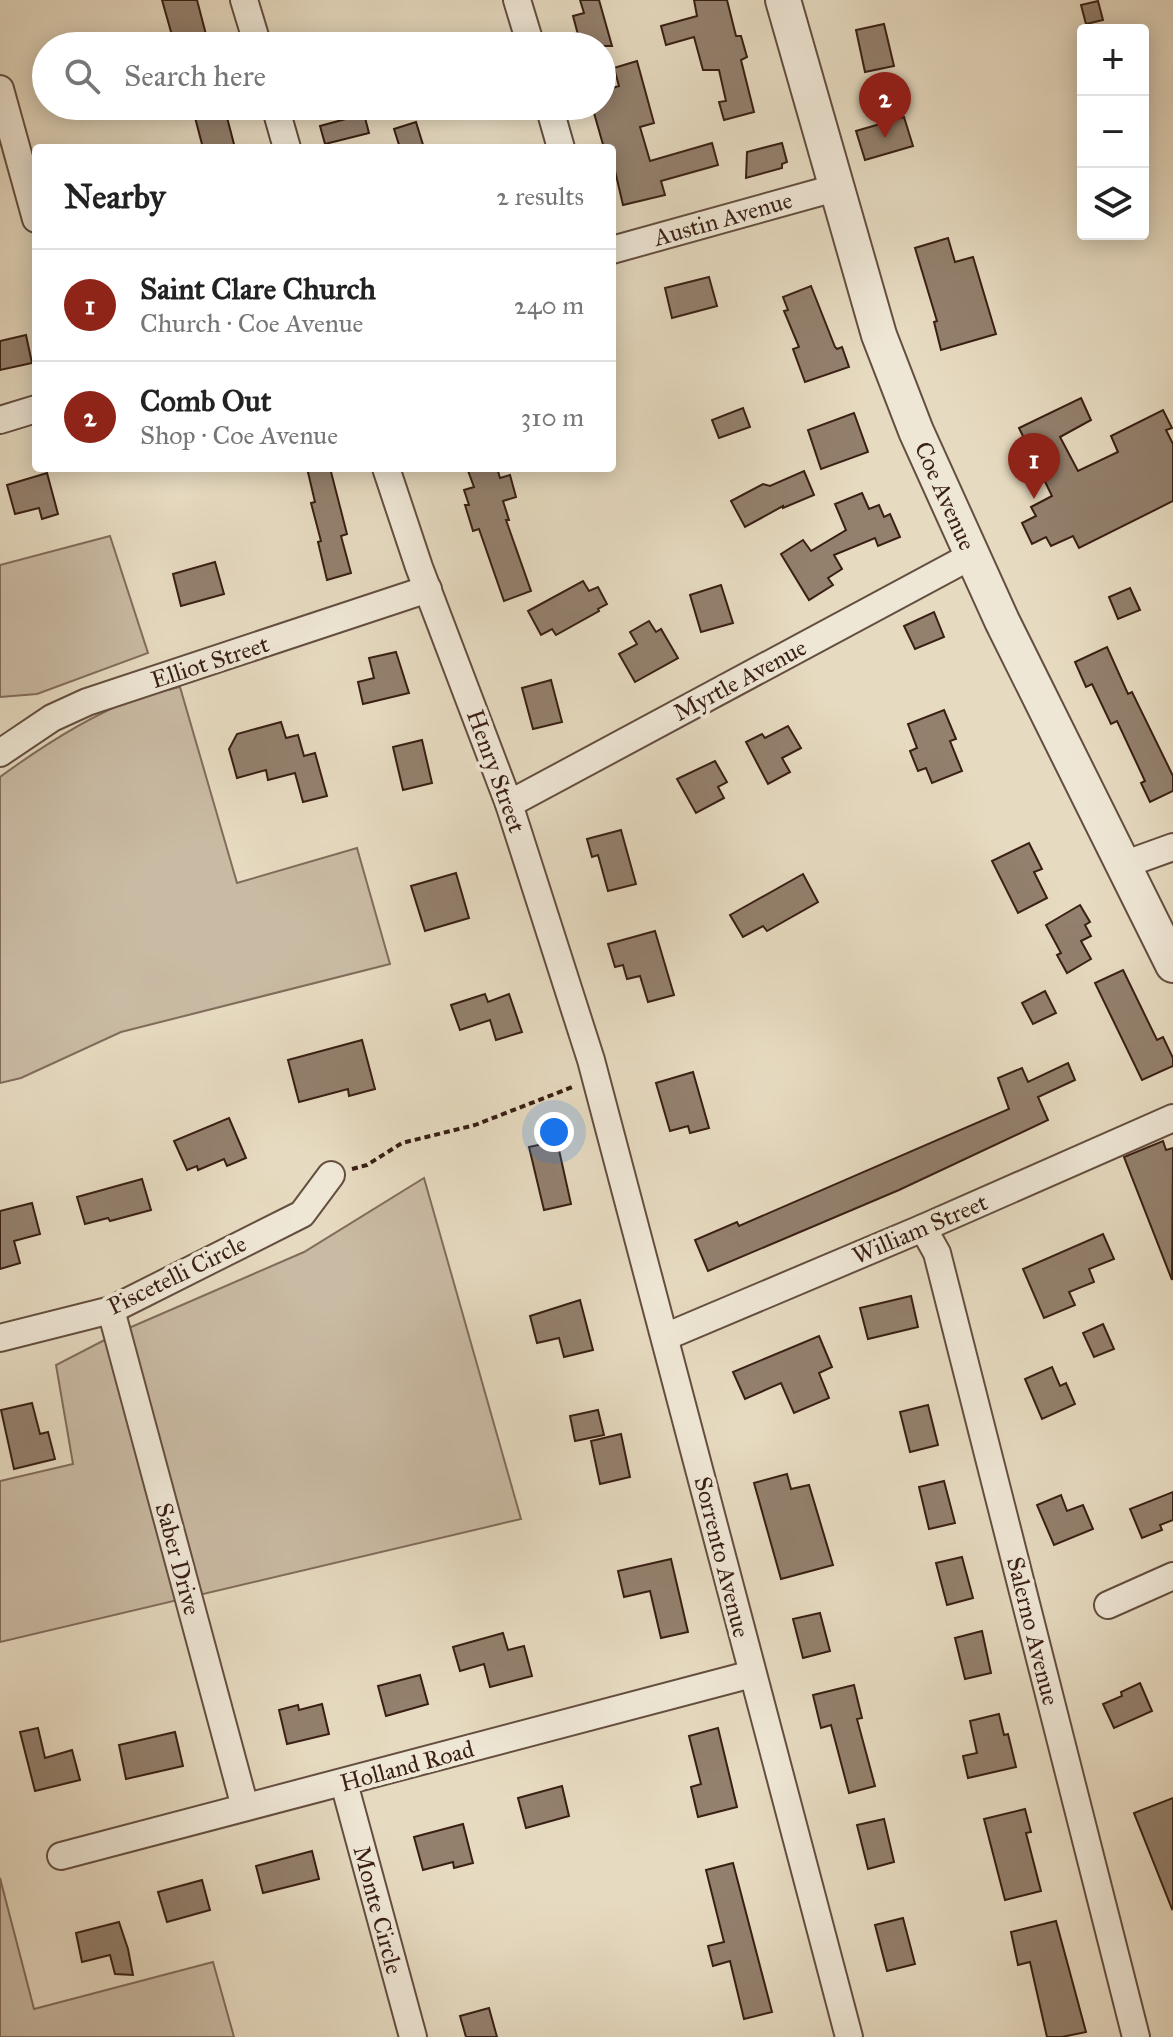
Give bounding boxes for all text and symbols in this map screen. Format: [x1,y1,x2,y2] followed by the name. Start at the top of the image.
[1077,24,1149,240] map controls
[1077,24,1149,96] button: +
[32,32,616,120] search box
[60,54,104,98] icon: search
[124,58,266,94] text: Search here
[859,72,911,138] pin: 2
[1077,96,1149,168] button: −
[1077,168,1149,240] button: layers
[64,176,166,217] text: Nearby
[496,180,584,212] text: 2 results
[649,185,796,253] street label: Austin Avenue
[140,271,376,307] text: Saint Clare Church
[85,289,95,321] text: 1
[514,289,584,321] text: 240 m
[140,307,363,339] text: Church · Coe Avenue
[140,383,271,419] text: Comb Out
[84,401,96,433] text: 2
[521,401,584,433] text: 310 m
[140,419,338,451] text: Shop · Coe Avenue
[1008,433,1060,499] pin: 1
[908,437,982,555] street label: Coe Avenue
[147,629,273,695] street label: Elliot Street
[668,632,812,728] street label: Myrtle Avenue
[460,705,532,837] street label: Henry Street
[534,1112,574,1152] your location
[848,1187,993,1271] street label: William Street
[103,1228,251,1322] street label: Piscetelli Circle
[688,1473,756,1641] street label: Sorrento Avenue
[149,1499,207,1619] street label: Saber Drive
[1000,1554,1066,1708] street label: Salerno Avenue
[337,1734,477,1798] street label: Holland Road
[346,1843,410,1977] street label: Monte Circle

